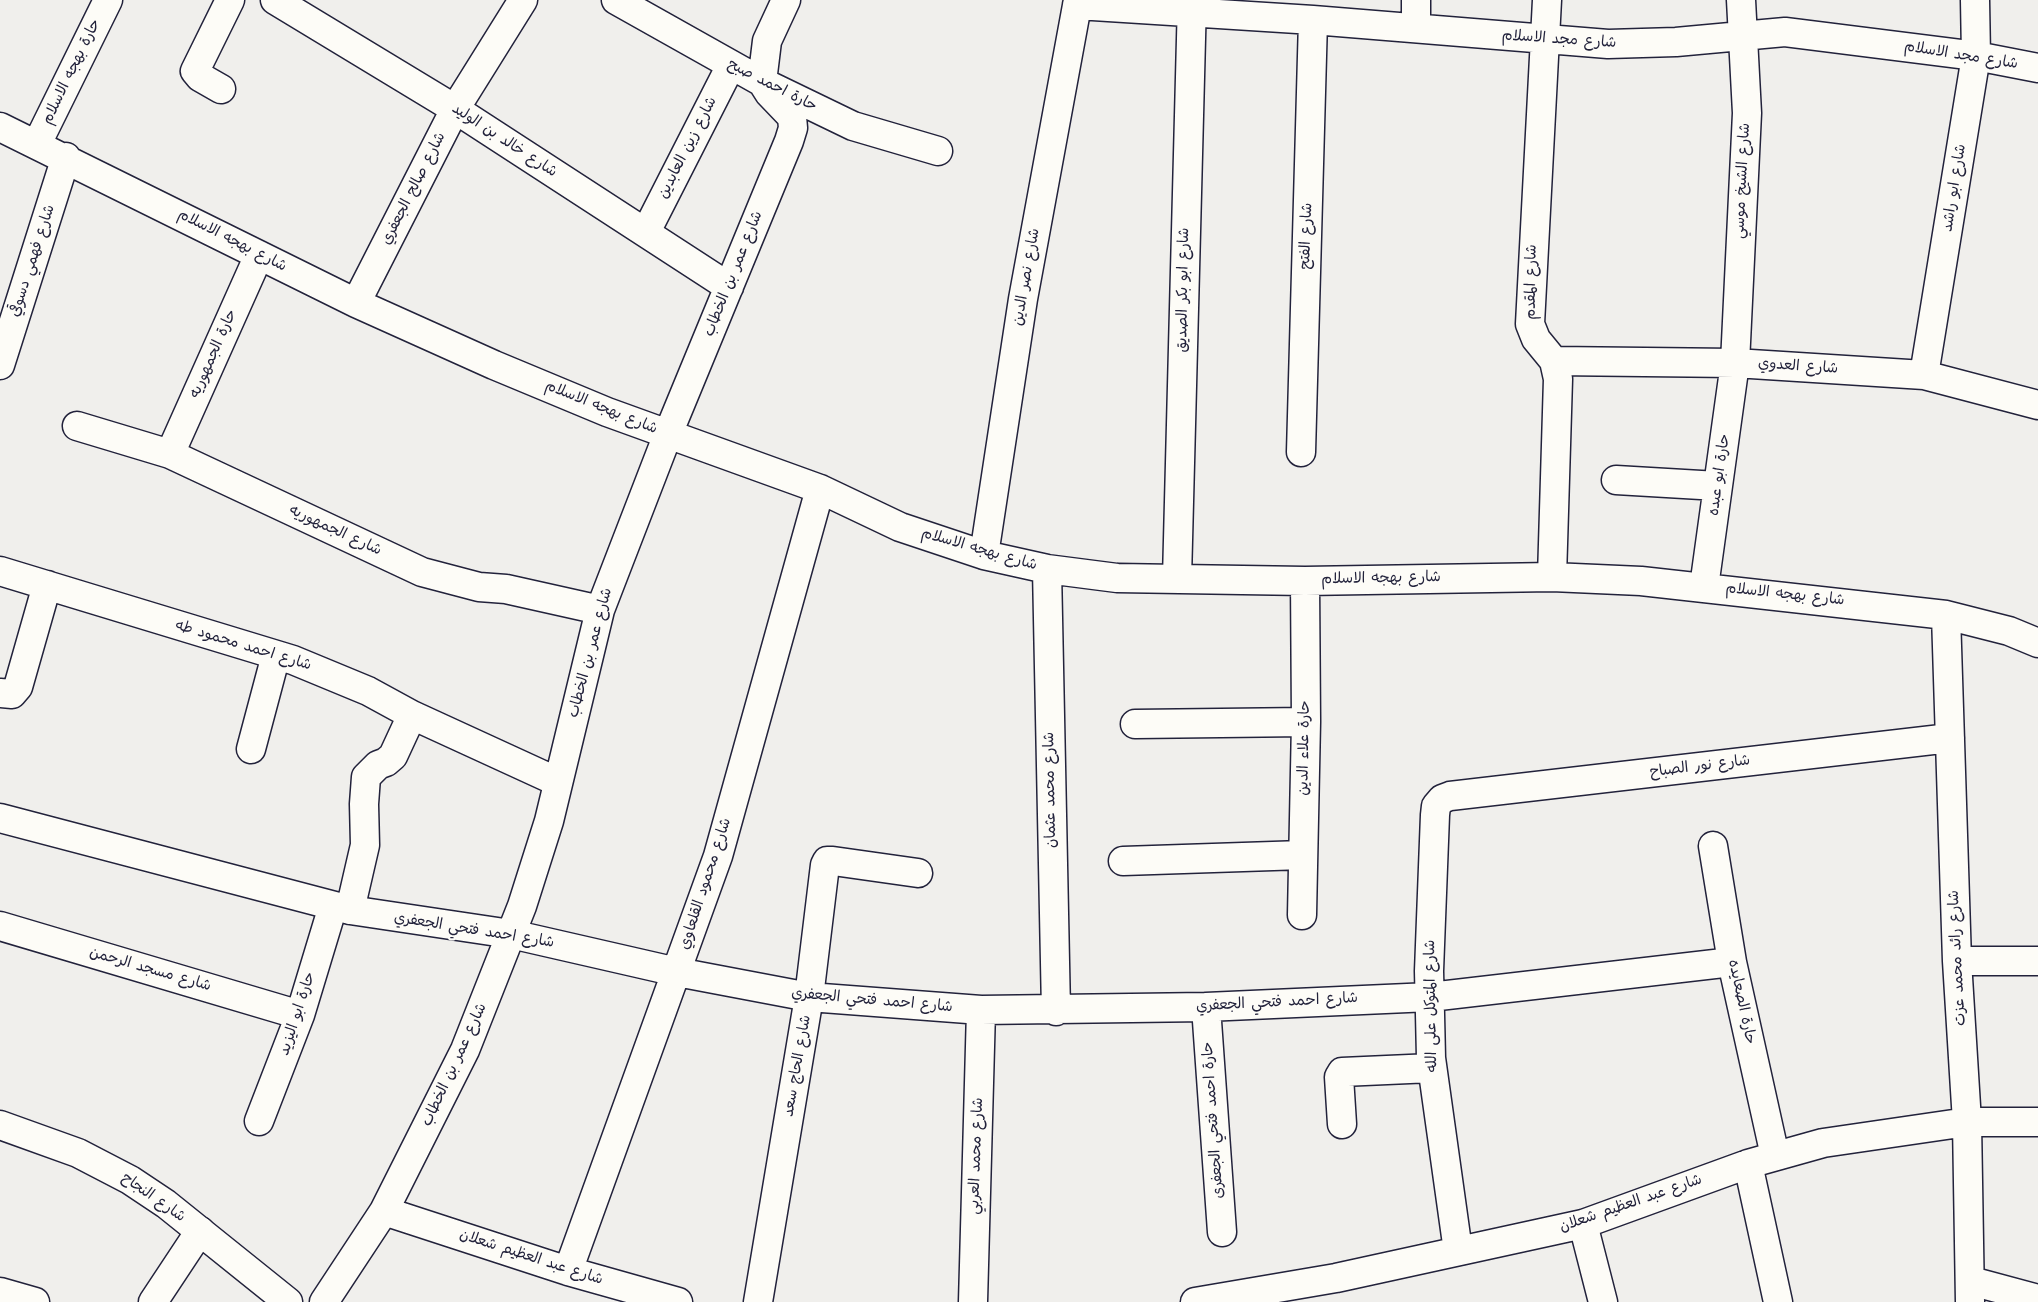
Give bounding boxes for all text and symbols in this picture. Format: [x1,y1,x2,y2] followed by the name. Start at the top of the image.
[39,17,105,127] street label: حارة بهجه الاسلام
[1501,27,1617,53] street label: شارع مجد الاسلام
[1903,38,2019,74] street label: شارع مجد الاسلام
[724,56,820,116] street label: حارة احمد صبح
[655,94,721,202] street label: شارع زين العابدين
[448,100,560,182] street label: شارع خالد بن الوليد
[1731,123,1755,239] street label: شارع الشيخ موسي
[378,130,450,248] street label: شارع صالح الجعفري
[1939,143,1971,233] street label: شارع ابو راشد
[1297,202,1317,270] street label: شارع الفتح
[6,203,60,319] street label: شارع فهمي دسوقي
[175,206,289,276] street label: شارع بهجه الاسلام
[701,209,767,339] street label: شارع عمر بن الخطاب
[1010,227,1044,327] street label: شارع نصر الدين
[1174,227,1194,353] street label: شارع ابو بكر الصديق
[1522,244,1542,320] street label: شارع المقدم
[186,307,242,401] street label: حارة الجمهوريه
[1757,355,1839,379] street label: شارع العدوي
[542,377,660,439] street label: شارع بهجه الاسلام
[1705,433,1735,517] street label: حارة ابو عبده
[286,502,384,560] street label: شارع الجمهوريه
[919,525,1039,575] street label: شارع بهجه الاسلام
[1321,569,1441,589] street label: شارع بهجه الاسلام
[1725,580,1845,610] street label: شارع بهجه الاسلام
[565,586,617,720] street label: شارع عمر بن الخطاب
[173,617,313,675] street label: شارع احمد محمود طه
[1295,700,1315,796] street label: حارة علاء الدين
[1041,732,1061,848] street label: شارع محمد عثمان
[1649,752,1751,782] street label: شارع نور الصباح
[676,816,736,952] street label: شارع محمود القلعاوي
[1945,890,1971,1026] street label: شارع رائد محمد عزت
[393,909,555,953] street label: شارع احمد فتحي الجعفري
[1422,940,1442,1072] street label: شارع المتوكل على الله
[87,944,213,996] street label: شارع مسجد الرحمن
[1723,958,1759,1046] street label: حارة الصعايده
[276,970,320,1058] street label: حارة ابو اليزيد
[791,985,953,1017] street label: شارع احمد فتحي الجعفري
[1196,990,1358,1016] street label: شارع احمد فتحي الجعفري
[419,1001,491,1129] street label: شارع عمر بن الخطاب
[780,1014,816,1118] street label: شارع الحاج سعد
[1200,1041,1228,1199] street label: حارة احمد فتحي الجعفرى
[966,1097,988,1215] street label: شارع محمد العربي
[118,1169,188,1227] street label: شارع النجاح
[1557,1171,1705,1237] street label: شارع عبد العظيم شعلان
[457,1226,605,1290] street label: شارع عبد العظيم شعلان

